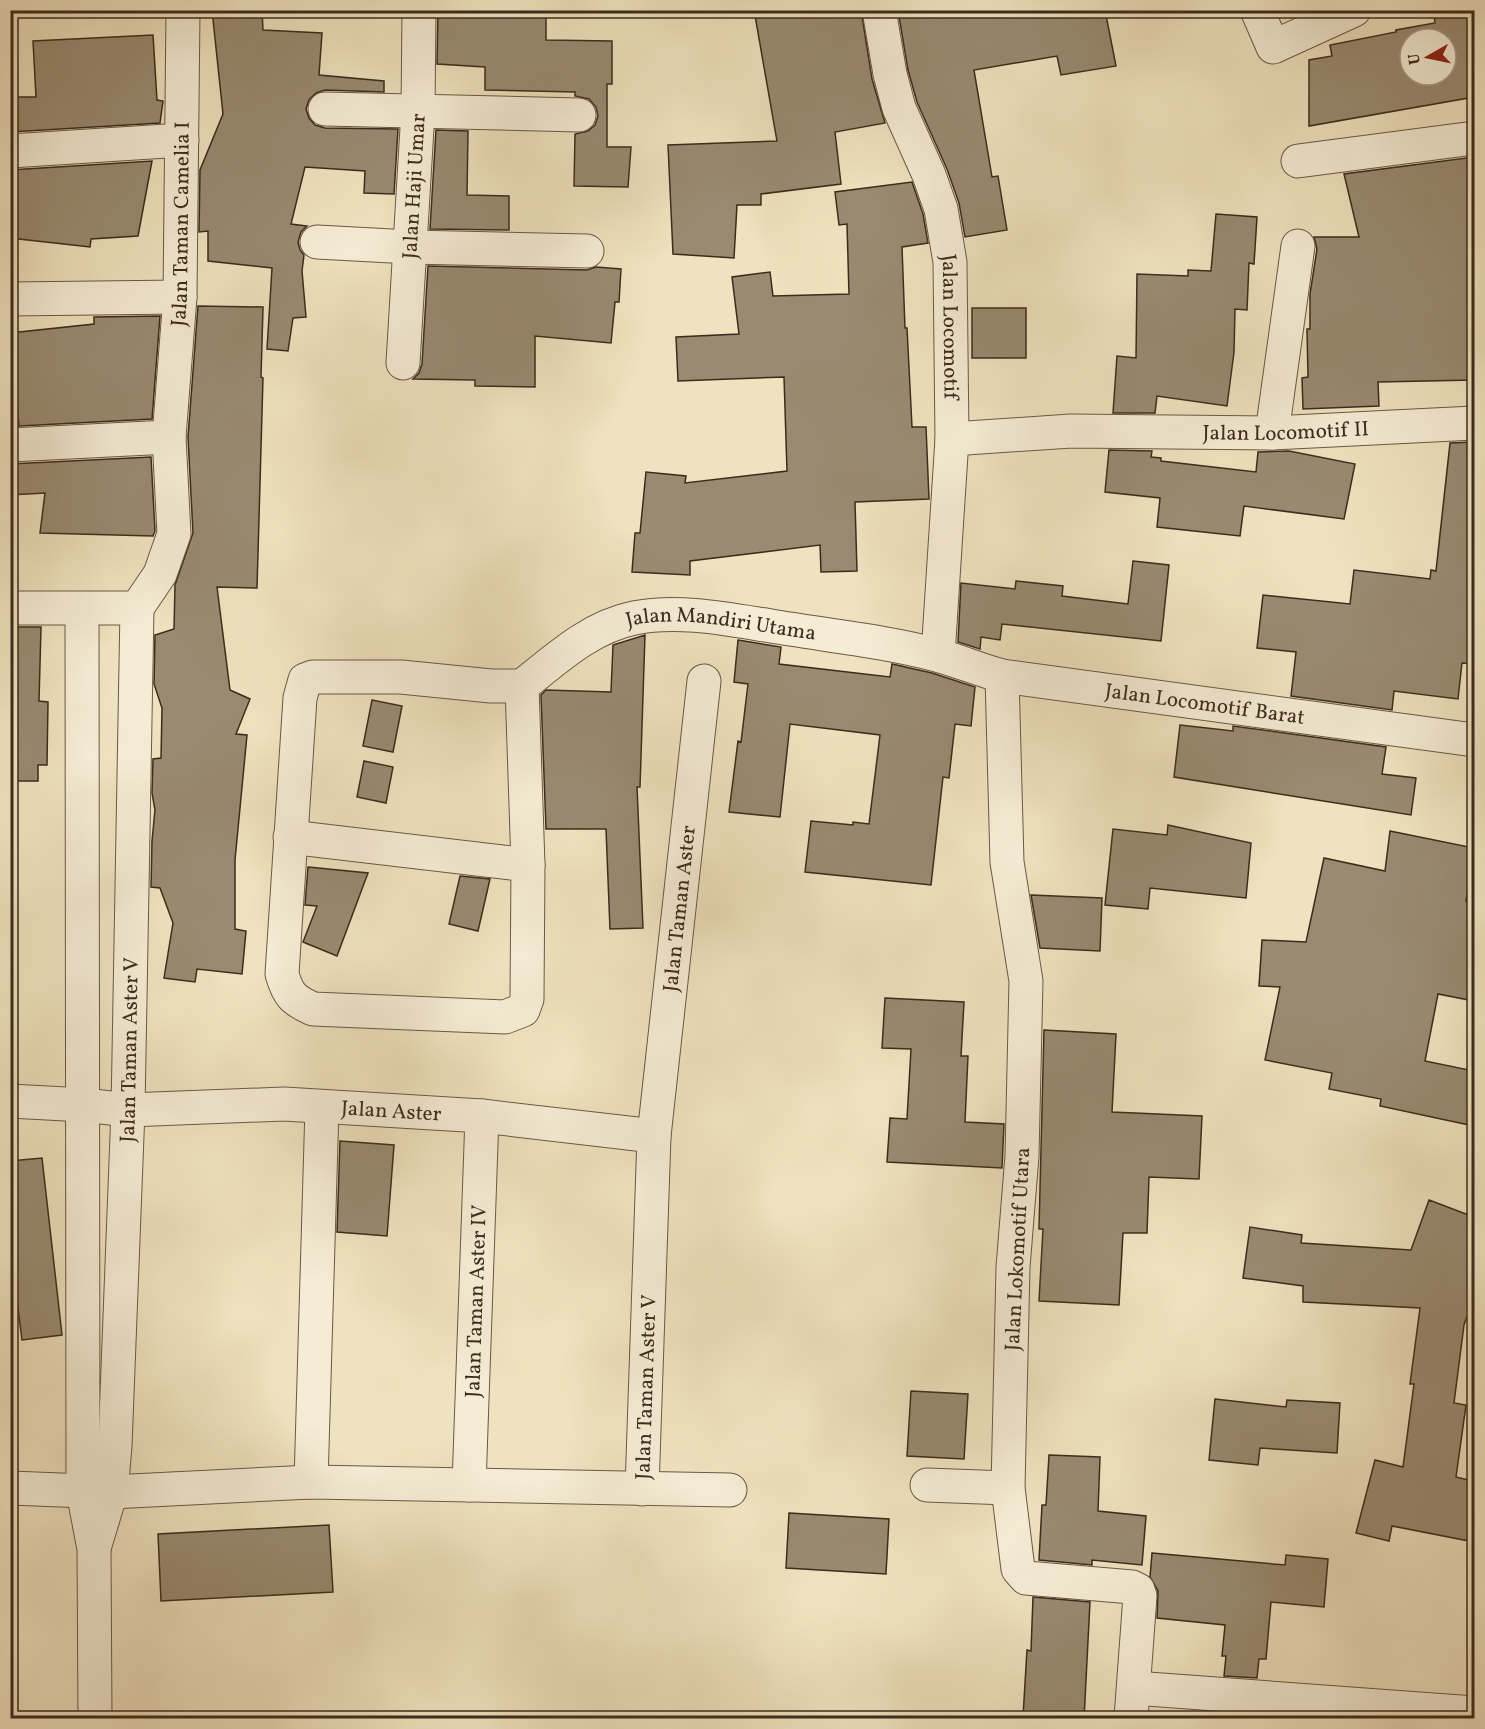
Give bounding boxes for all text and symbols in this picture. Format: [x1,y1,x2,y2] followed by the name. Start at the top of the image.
[1398,27,1458,87] north arrow
[1403,52,1427,66] text: U
[396,113,434,260] street label: Jalan Haji Umar
[165,121,198,328] street label: Jalan Taman Camelia I
[933,252,965,401] street label: Jalan Locomotif
[1202,415,1370,449] street label: Jalan Locomotif II
[623,601,818,649] street label: Jalan Mandiri Utama
[1103,677,1306,733] street label: Jalan Locomotif Barat
[657,824,704,993] street label: Jalan Taman Aster
[114,957,147,1143] street label: Jalan Taman Aster V
[340,1094,442,1130] street label: Jalan Aster
[999,1146,1038,1352] street label: Jalan Lokomotif Utara
[459,1204,495,1398] street label: Jalan Taman Aster IV
[629,1294,665,1480] street label: Jalan Taman Aster V

